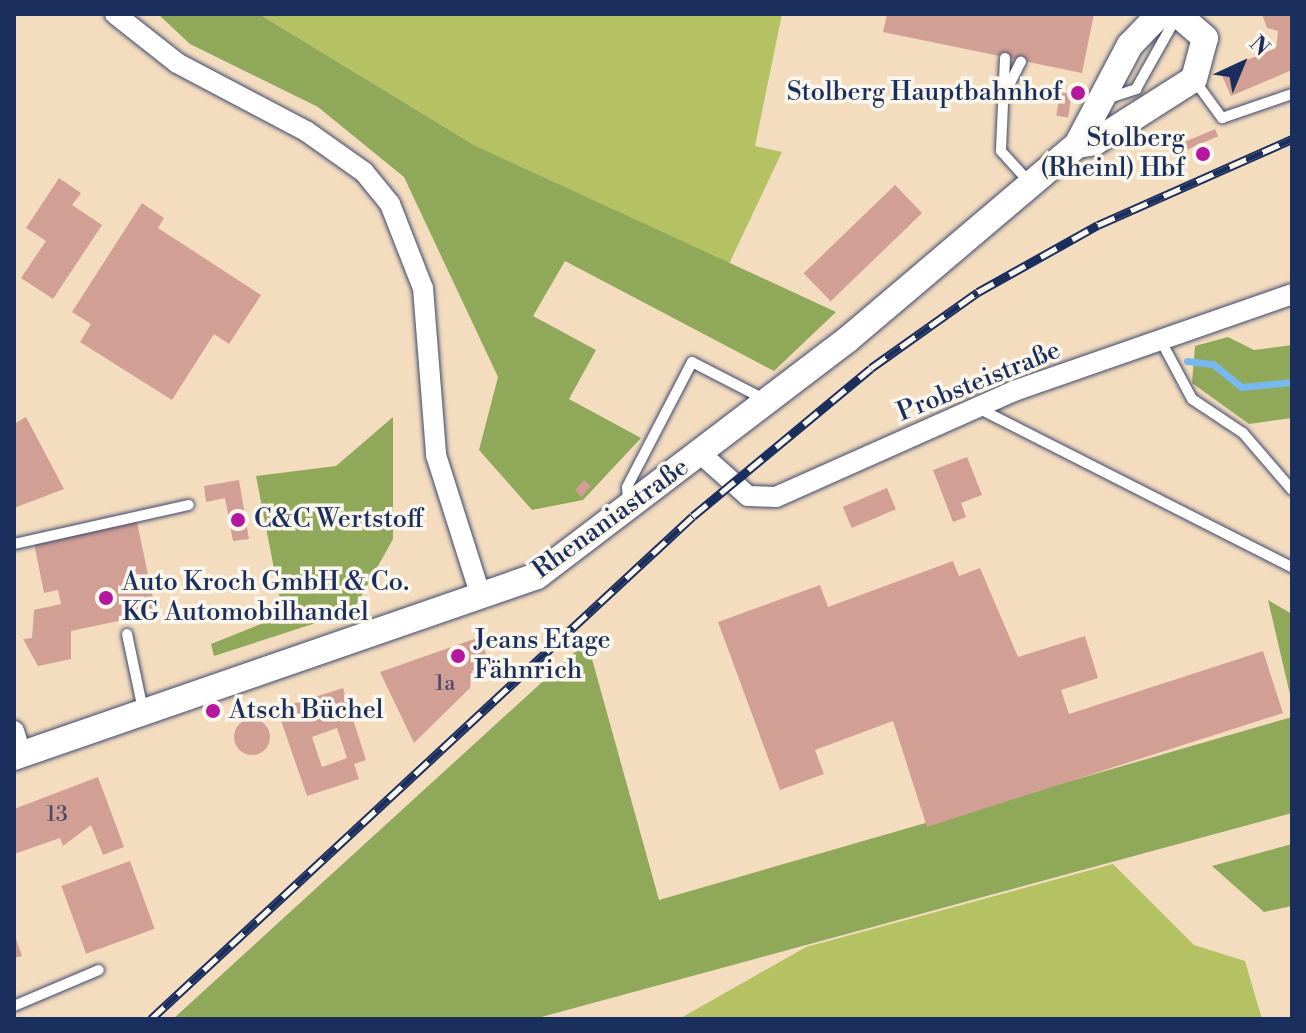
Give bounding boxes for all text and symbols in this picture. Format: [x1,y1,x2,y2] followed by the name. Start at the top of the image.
[1202,24,1282,104] north arrow
[1243,31,1275,62] text: N
[787,77,1062,109] place label: Stolberg Hauptbahnhof
[1069,84,1087,102] marker: Stolberg Hauptbahnhof
[1040,123,1185,184] place label: Stolberg (Rheinl) Hbf
[1192,143,1214,165] marker: Stolberg (Rheinl) Hbf
[893,335,1065,429] street label: Probsteistraße
[527,452,695,586] street label: Rhenaniastraße
[254,504,424,536] place label: C&C Wertstoff
[229,511,247,529] marker: C&C Wertstoff
[122,567,409,628] place label: Auto Kroch GmbH & Co. KG Automobilhandel
[97,589,115,607] marker: Auto Kroch GmbH & Co. KG Automobilhandel
[474,625,611,686] place label: Jeans Etage Fähnrich
[449,647,467,665] marker: Jeans Etage Fähnrich
[435,671,455,697] house number: 1a
[229,695,384,727] place label: Atsch Büchel
[204,702,222,720] marker: Atsch Büchel
[46,802,68,828] house number: 13

